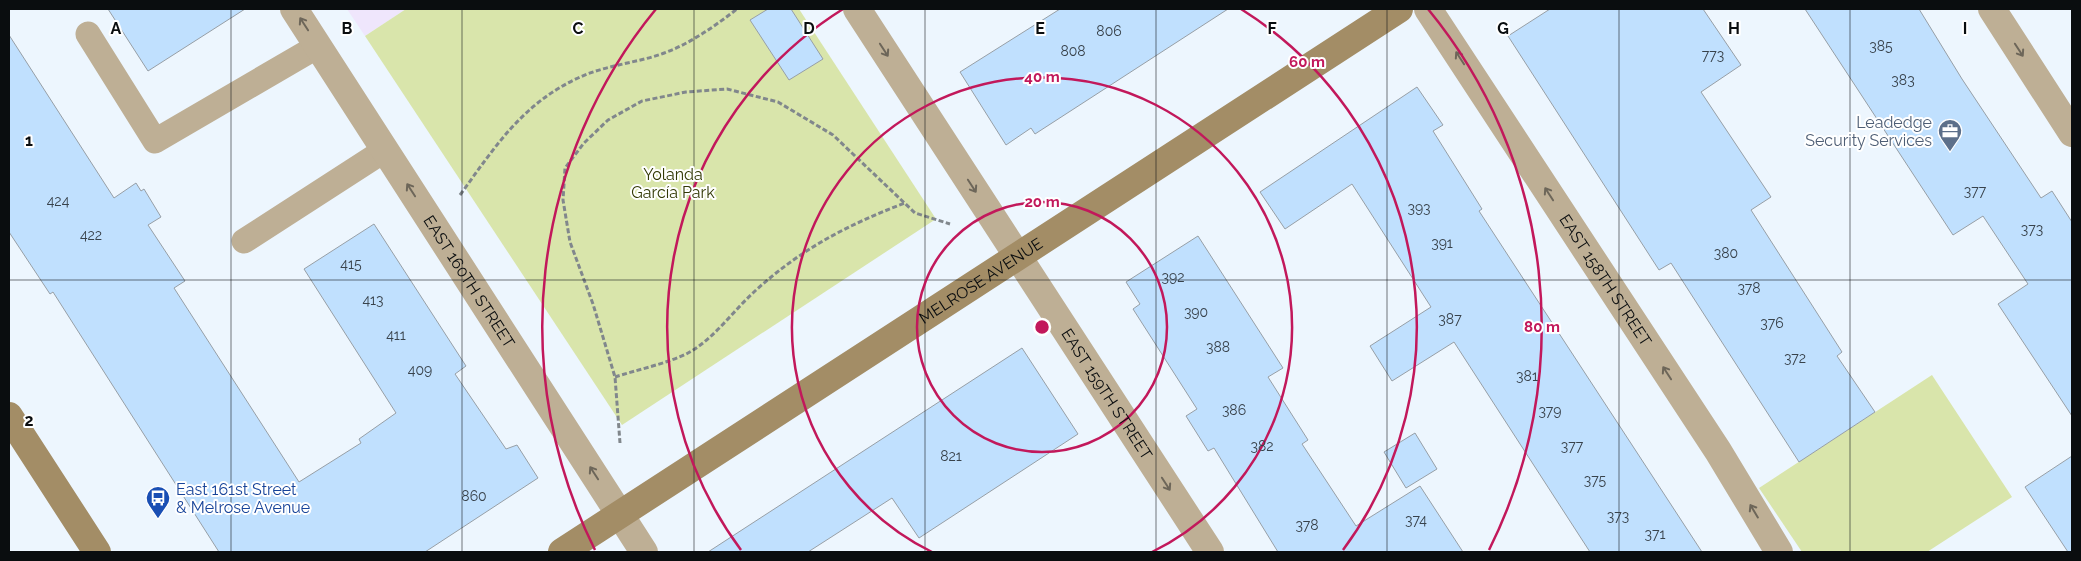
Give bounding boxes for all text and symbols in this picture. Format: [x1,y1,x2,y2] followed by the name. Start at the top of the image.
[298,17,308,31] one-way arrow
[111,19,122,38] text: A
[342,19,353,38] text: B
[573,19,584,38] text: C
[803,19,815,38] text: D
[1035,19,1045,38] text: E
[1267,19,1277,38] text: F
[1497,19,1509,38] text: G
[1728,19,1740,38] text: H
[1963,19,1967,38] text: I
[1096,23,1122,39] house number: 806
[1869,38,1893,54] house number: 385
[879,42,889,56] one-way arrow
[2014,42,2024,56] one-way arrow
[1060,43,1086,59] house number: 808
[1702,47,1724,63] house number: 773
[1454,51,1464,65] one-way arrow
[1289,53,1325,71] text: 60 m
[1024,68,1060,86] text: 40 m
[1891,72,1915,88] house number: 383
[1805,113,1932,150] place label: Leadedge Security Services
[1937,118,1963,152] office icon: Leadedge Security Services
[25,131,33,150] text: 1
[631,165,715,202] park label: Yolanda García Park
[968,178,978,192] one-way arrow
[406,183,416,197] one-way arrow
[1964,183,1987,199] house number: 377
[1544,187,1554,201] one-way arrow
[47,193,70,209] house number: 424
[1024,193,1060,211] text: 20 m
[1407,200,1431,216] house number: 393
[1555,211,1655,350] street label: EAST 158TH STREET
[419,212,519,352] street label: EAST 160TH STREET
[2021,221,2043,237] house number: 373
[80,227,102,243] house number: 422
[916,234,1046,328] street label: MELROSE AVENUE
[1431,235,1453,251] house number: 391
[1714,245,1738,261] house number: 380
[340,256,362,272] house number: 415
[1162,269,1184,285] house number: 392
[1737,280,1761,296] house number: 378
[362,292,384,308] house number: 413
[1184,304,1208,320] house number: 390
[1438,311,1462,327] house number: 387
[1760,315,1784,331] house number: 376
[1033,318,1051,336] centre of rings
[1524,318,1560,336] text: 80 m
[1057,325,1156,463] street label: EAST 159TH STREET
[386,327,406,343] house number: 411
[1206,339,1230,355] house number: 388
[1784,350,1806,366] house number: 372
[408,362,432,378] house number: 409
[1662,367,1672,381] one-way arrow
[1516,368,1538,384] house number: 381
[1222,402,1246,418] house number: 386
[1538,403,1562,419] house number: 379
[24,411,34,430] text: 2
[1250,438,1274,454] house number: 382
[1561,438,1584,454] house number: 377
[940,448,962,464] house number: 821
[589,467,599,481] one-way arrow
[1584,472,1607,488] house number: 375
[1161,476,1171,490] one-way arrow
[176,480,310,517] place label: East 161st Street & Melrose Avenue
[145,485,171,519] bus stop icon: East 161st Street & Melrose Avenue
[461,488,487,504] house number: 860
[1748,504,1758,518] one-way arrow
[1607,508,1629,524] house number: 373
[1405,512,1427,528] house number: 374
[1295,517,1319,533] house number: 378
[1645,526,1665,542] house number: 371

